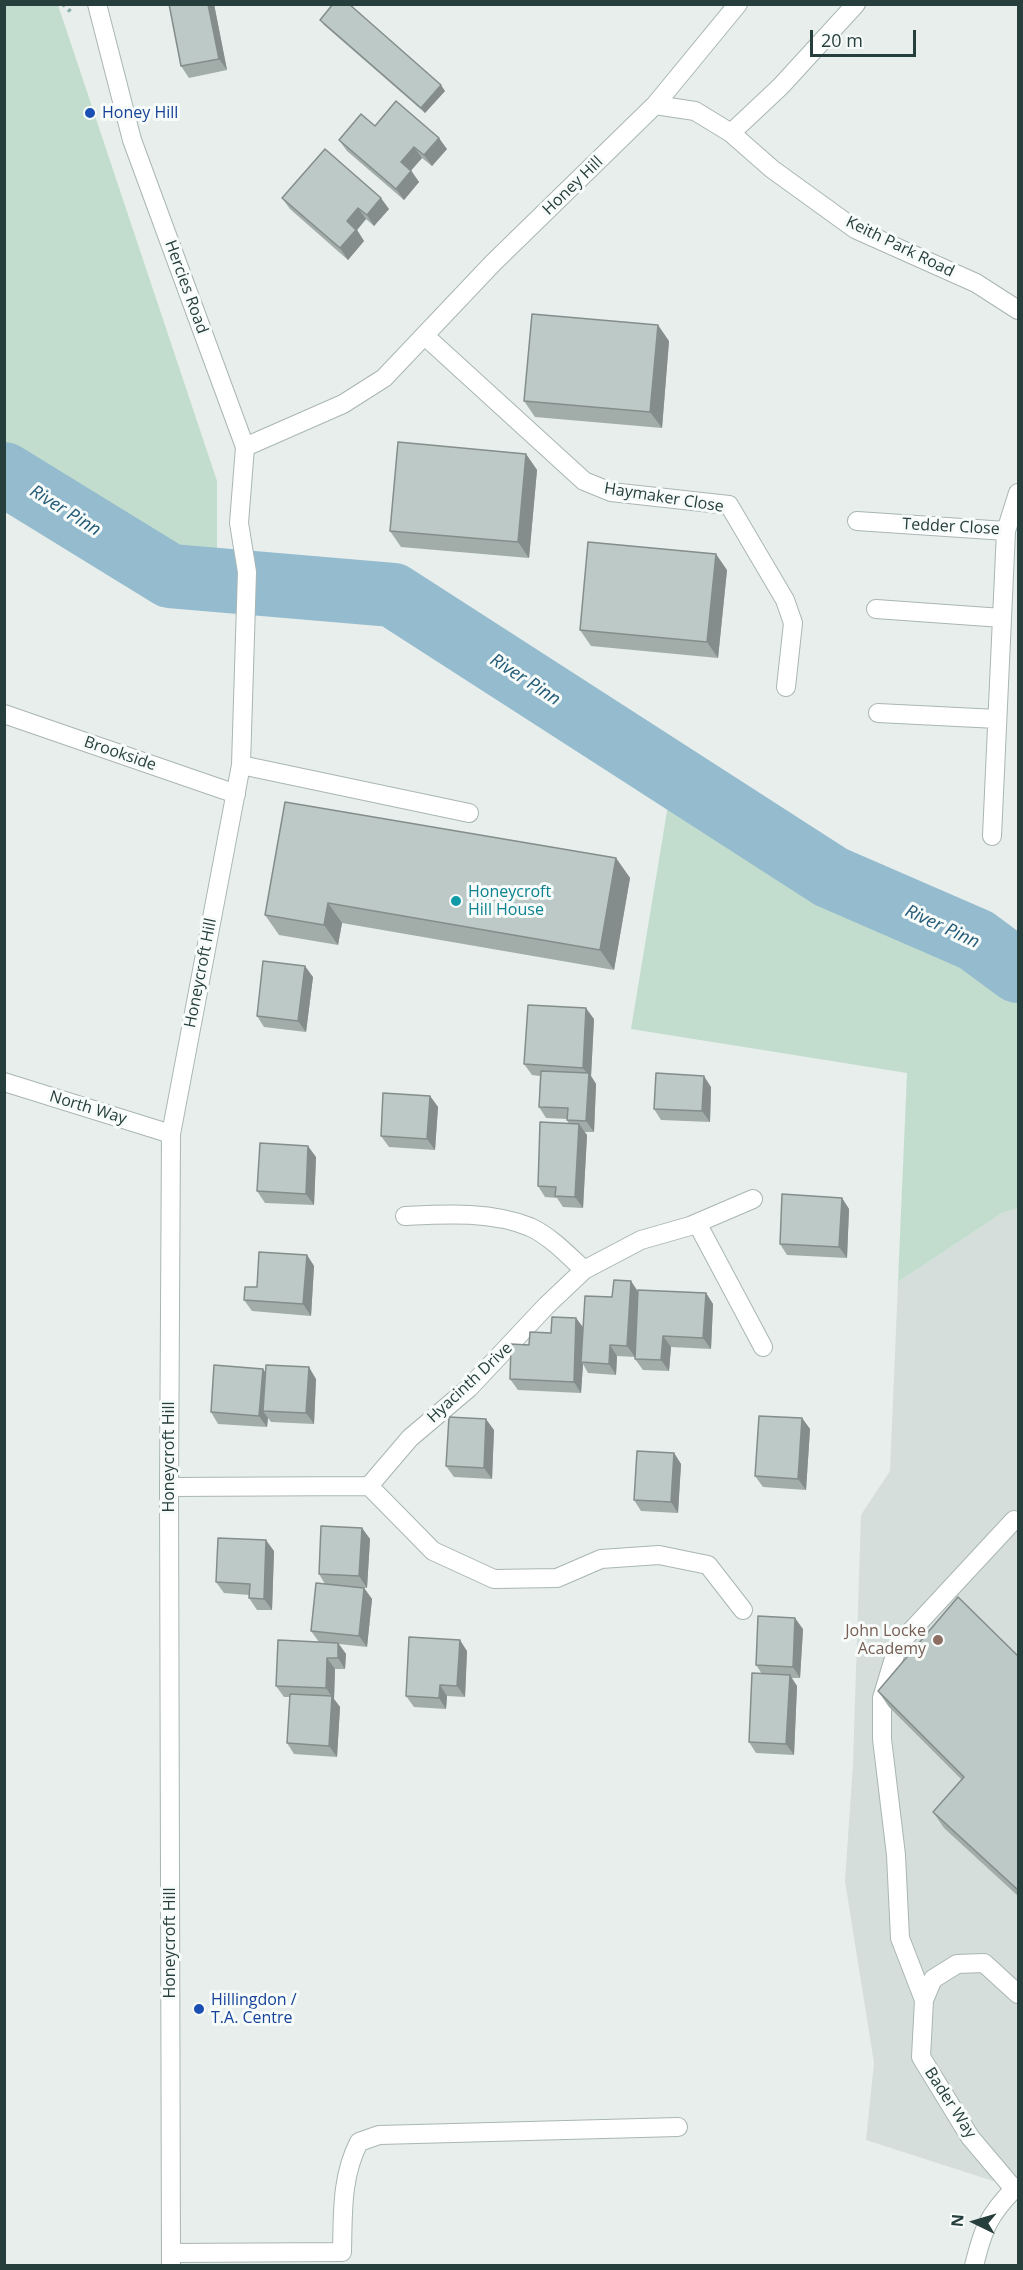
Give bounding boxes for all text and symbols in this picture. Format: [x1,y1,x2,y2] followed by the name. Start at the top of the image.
[813,18,920,56] scale bar
[821,28,863,52] text: 20 m
[102,103,178,123] place label: Honey Hill
[83,106,97,120] marker: Honey Hill
[539,153,607,219] street label: Honey Hill
[843,212,957,282] street label: Keith Park Road
[160,238,212,336] street label: Hercies Road
[603,479,725,517] street label: Haymaker Close
[26,481,104,541] water label: River Pinn
[902,515,1000,539] street label: Tedder Close
[486,649,564,711] water label: River Pinn
[81,733,159,775] street label: Brookside
[468,882,551,920] place label: Honeycroft Hill House
[449,894,463,908] marker: Honeycroft Hill House
[901,900,983,954] water label: River Pinn
[181,917,221,1029] street label: Honeycroft Hill
[47,1087,129,1129] street label: North Way
[424,1339,516,1427] street label: Hyacinth Drive
[159,1401,179,1513] street label: Honeycroft Hill
[845,1621,926,1659] place label: John Locke Academy
[931,1633,945,1647] marker: John Locke Academy
[160,1887,180,1999] street label: Honeycroft Hill
[211,1990,297,2028] place label: Hillingdon / T.A. Centre
[192,2002,206,2016] marker: Hillingdon / T.A. Centre
[920,2064,980,2142] street label: Bader Way
[945,2192,1005,2252] north arrow
[946,2213,969,2228] text: N

